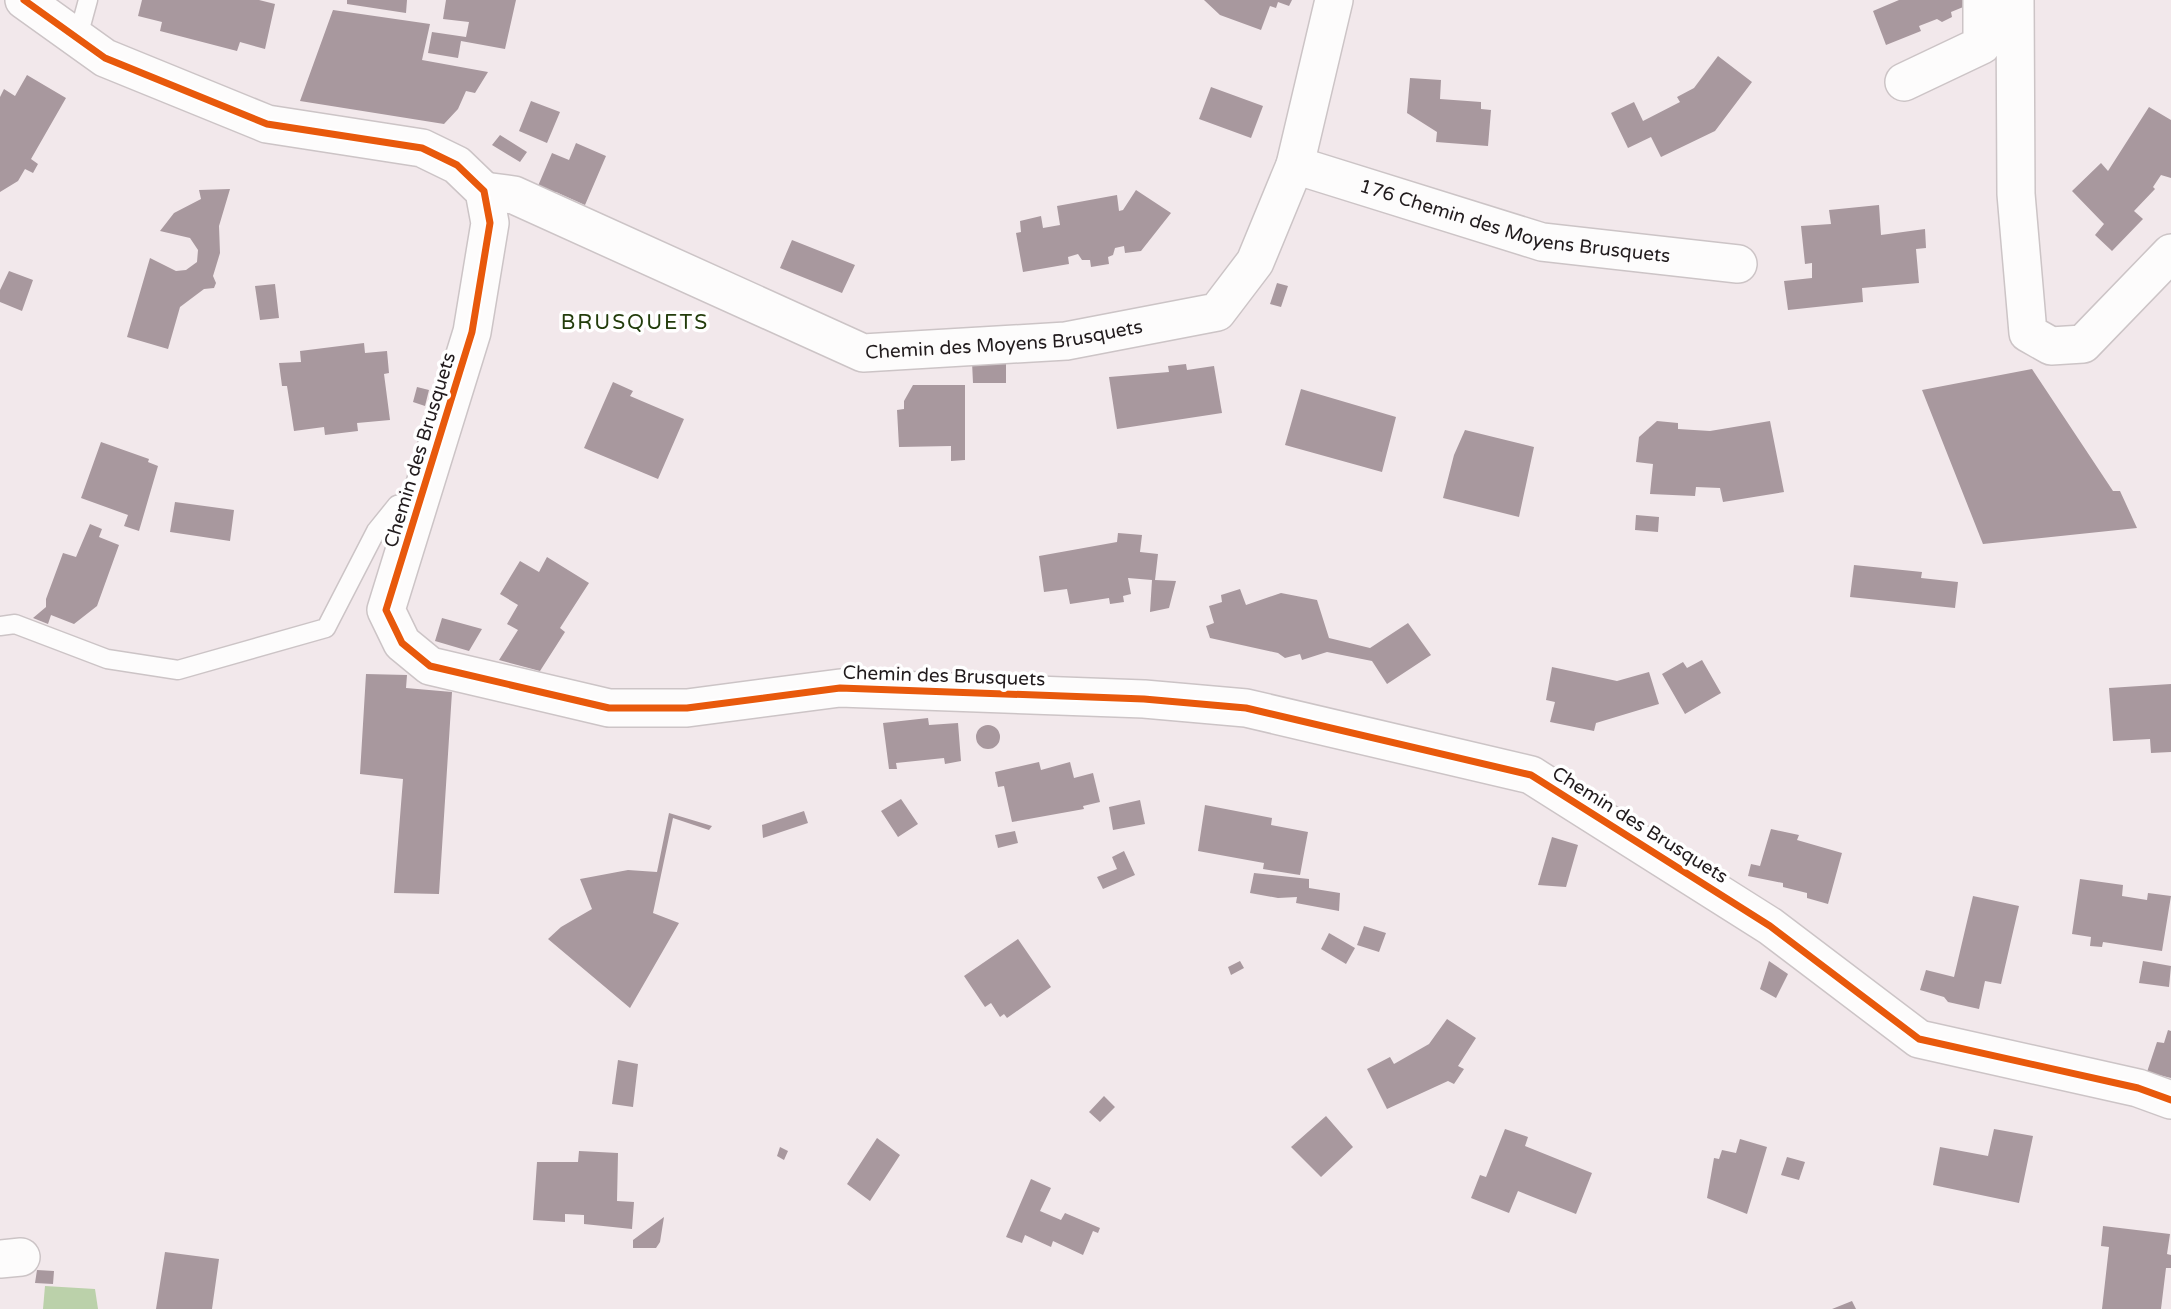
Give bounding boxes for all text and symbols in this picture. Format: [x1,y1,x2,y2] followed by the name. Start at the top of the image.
[1357,175,1672,267] street label: 176 Chemin des Moyens Brusquets
[561,310,709,335] district label: BRUSQUETS
[865,316,1144,364] street label: Chemin des Moyens Brusquets
[380,350,460,550] street label: Chemin des Brusquets
[842,661,1046,691] street label: Chemin des Brusquets
[1548,762,1732,888] street label: Chemin des Brusquets

